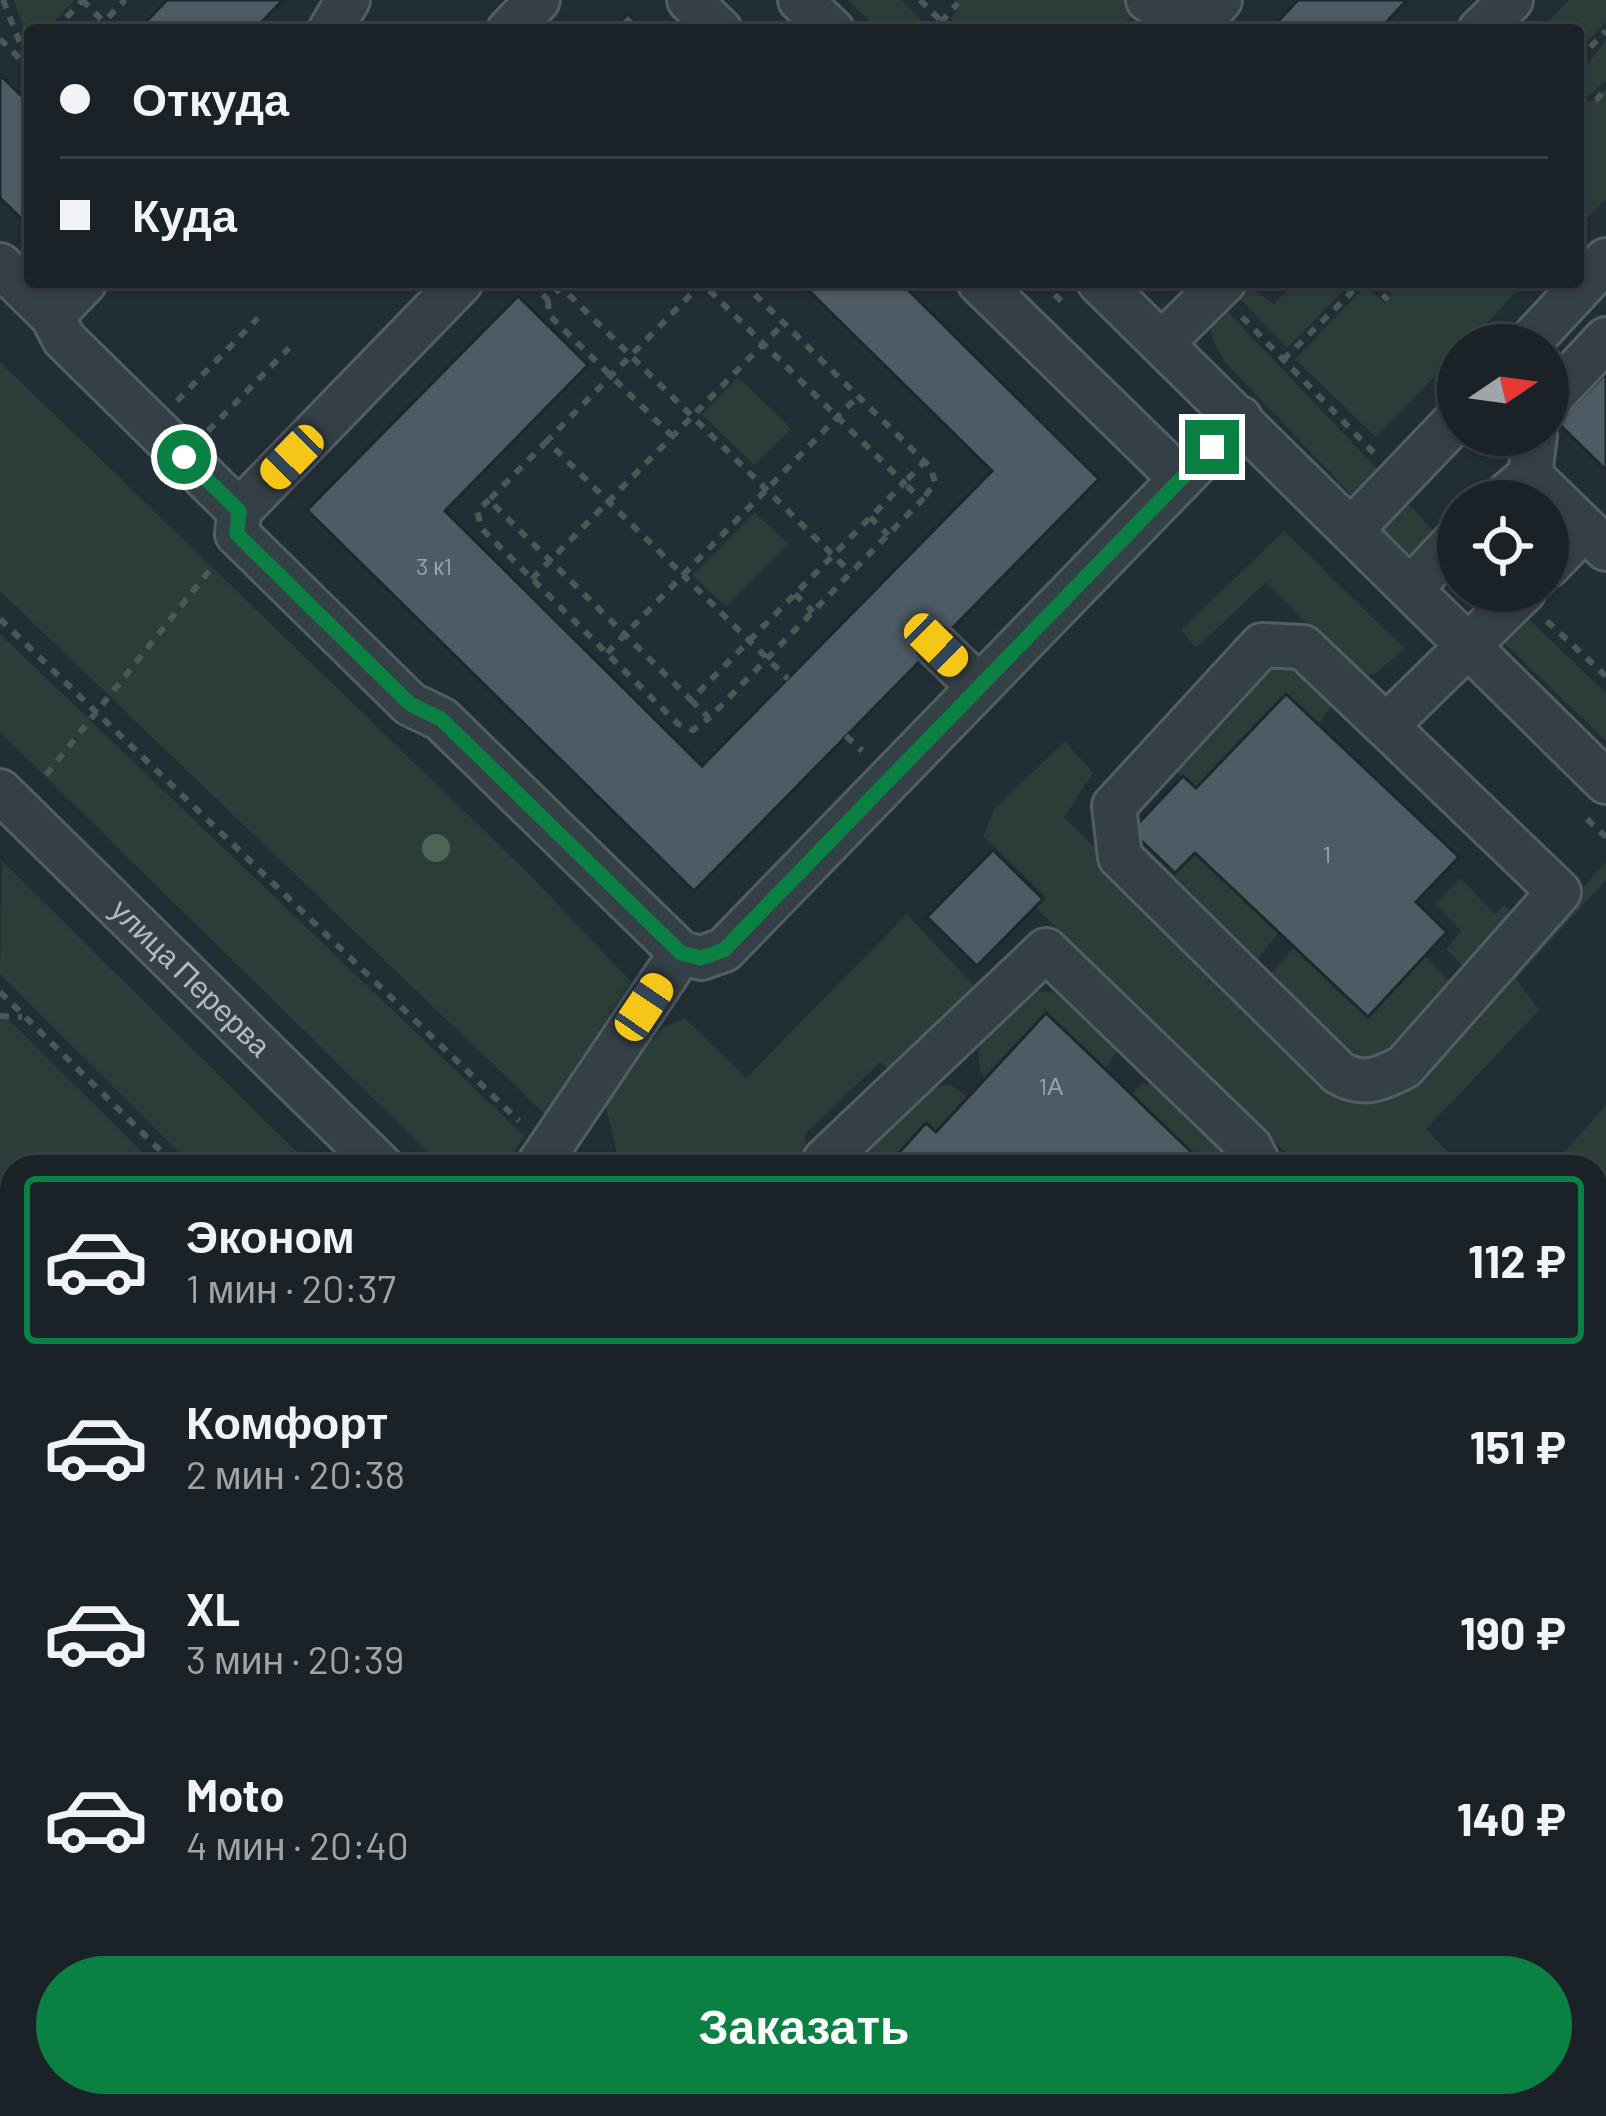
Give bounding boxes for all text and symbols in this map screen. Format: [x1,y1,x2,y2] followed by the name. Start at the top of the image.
[132,71,289,125] text: Откуда
[132,187,237,241] text: Куда
[1437,324,1569,456] north arrow
[1437,324,1569,612] map controls
[254,419,330,495] car
[1185,420,1239,474] route end
[157,430,211,484] route start
[1437,480,1569,612] button: locate
[416,551,452,580] house number: 3 к1
[898,607,974,683] car
[1323,839,1331,868] house number: 1
[105,891,279,1063] street label: улица Перерва
[609,967,679,1047] car
[1039,1071,1063,1100] house number: 1А
[42,1206,150,1314] icon: car
[186,1208,355,1262] text: Эконом
[1468,1233,1566,1287] text: 112 ₽
[186,1264,396,1311] text: 1 мин · 20:37
[42,1392,150,1500] icon: car
[186,1394,388,1448] text: Комфорт
[1470,1419,1566,1473] text: 151 ₽
[186,1450,405,1497] text: 2 мин · 20:38
[42,1578,150,1686] icon: car
[186,1581,240,1635] text: XL
[1460,1605,1566,1659] text: 190 ₽
[186,1635,404,1682] text: 3 мин · 20:39
[42,1764,150,1872] icon: car
[186,1767,284,1821] text: Moto
[1457,1791,1566,1845] text: 140 ₽
[186,1821,409,1868] text: 4 мин · 20:40
[36,1956,1572,2094] button: Заказать

